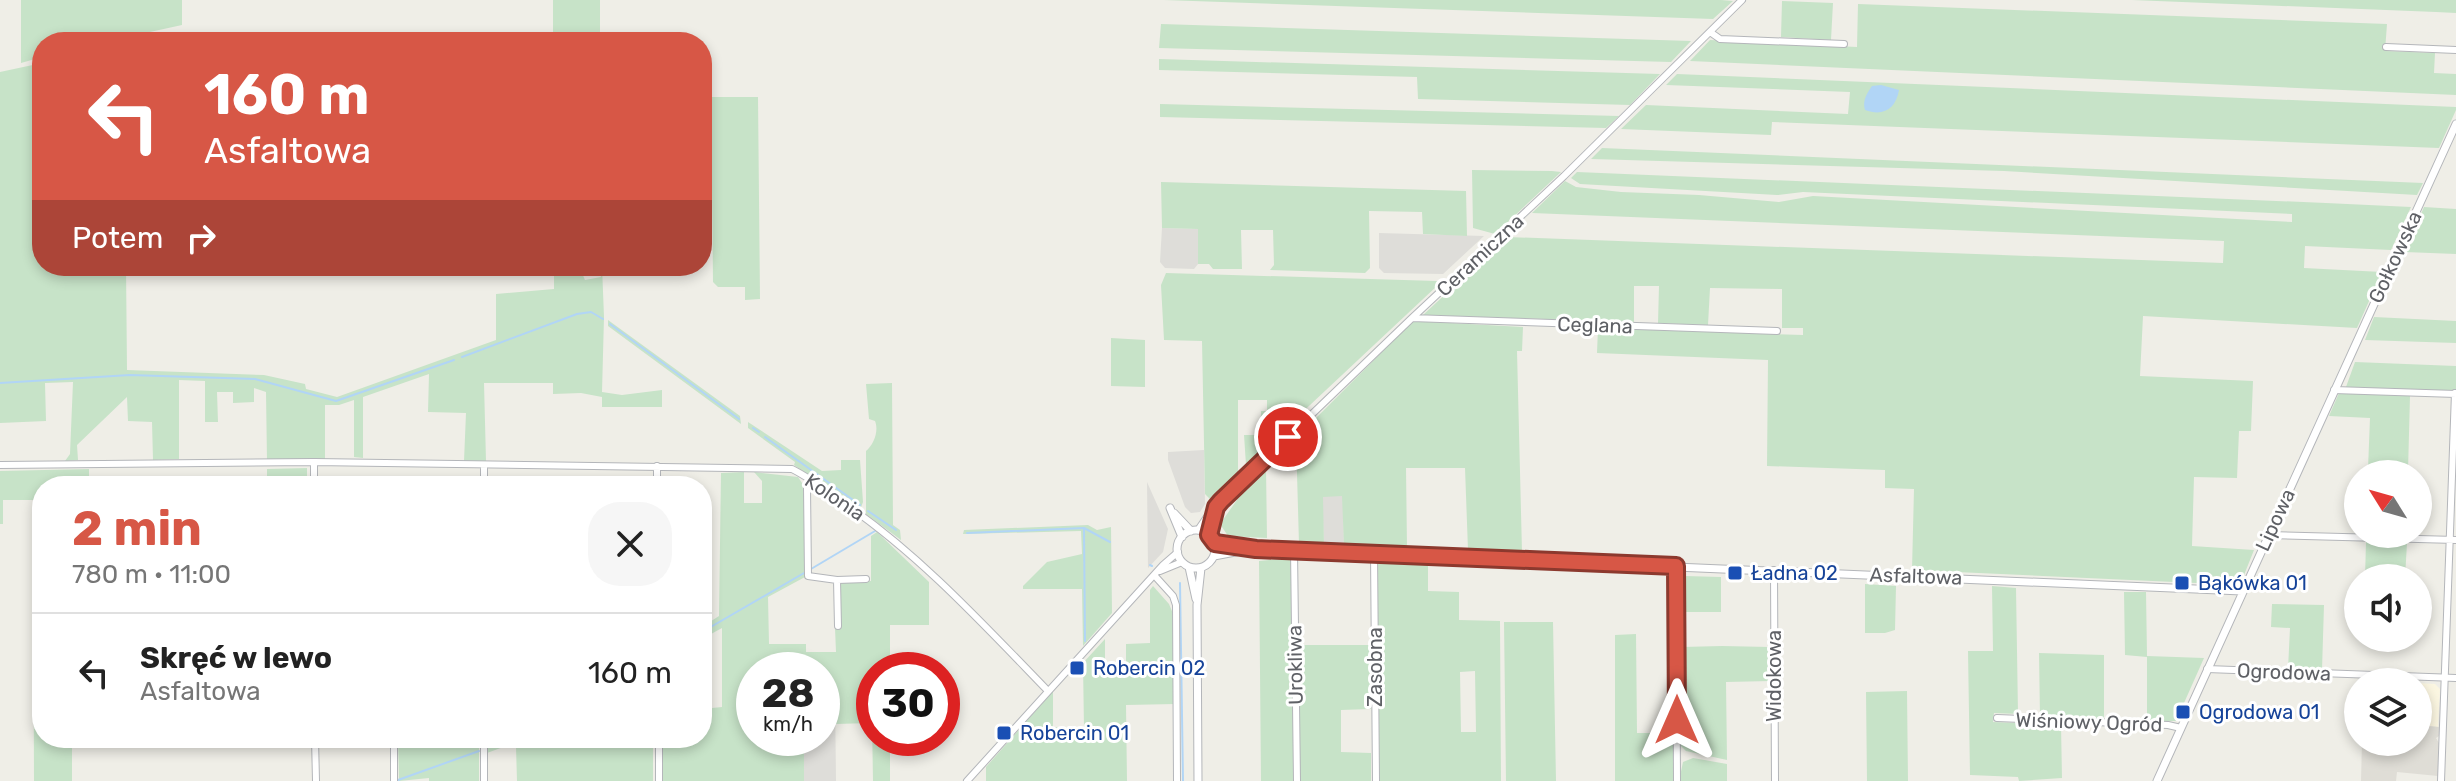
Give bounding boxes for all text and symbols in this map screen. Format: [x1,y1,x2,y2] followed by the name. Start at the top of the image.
[204,62,370,128] text: 160 m
[72,64,176,168] icon: left
[204,129,371,172] text: Asfaltowa
[2363,207,2427,307] street label: Gołkowska
[1432,209,1528,301] street label: Ceramiczna
[179,216,223,260] icon: right
[72,220,163,256] text: Potem
[1557,312,1633,338] street label: Ceglana
[1254,403,1322,471] pin
[1266,415,1310,459] icon: arrive
[2344,460,2432,548] north arrow
[2344,460,2432,756] map controls
[800,468,870,526] street label: Kolonia
[2250,485,2300,555] street label: Lipowa
[72,500,202,557] text: 2 min
[588,502,672,586] button: close
[72,559,231,590] text: 780 m · 11:00
[1751,561,1838,585] place label: Ładna 02
[1869,562,1963,590] street label: Asfaltowa
[1726,564,1744,582] marker: Ładna 02
[2344,564,2432,652] button: sound
[2198,571,2307,595] place label: Bąkówka 01
[2173,574,2191,592] marker: Bąkówka 01
[1282,625,1308,705] street label: Urokliwa
[1363,627,1387,707] street label: Zasobna
[1762,630,1786,722] street label: Widokowa
[140,640,332,676] text: Skręć w lewo
[72,651,116,695] icon: left
[856,652,960,756] speed limit sign: 30
[588,655,672,691] text: 160 m
[1093,656,1205,680] place label: Robercin 02
[2236,658,2332,686] street label: Ogrodowa
[1068,659,1086,677] marker: Robercin 02
[2344,668,2432,756] button: layers
[761,670,815,717] text: 28
[140,676,261,707] text: Asfaltowa
[1635,678,1719,762] position arrow
[2199,700,2319,724] place label: Ogrodowa 01
[2174,703,2192,721] marker: Ogrodowa 01
[2015,707,2163,737] street label: Wiśniowy Ogród
[763,712,813,736] text: km/h
[1020,721,1129,745] place label: Robercin 01
[995,724,1013,742] marker: Robercin 01

